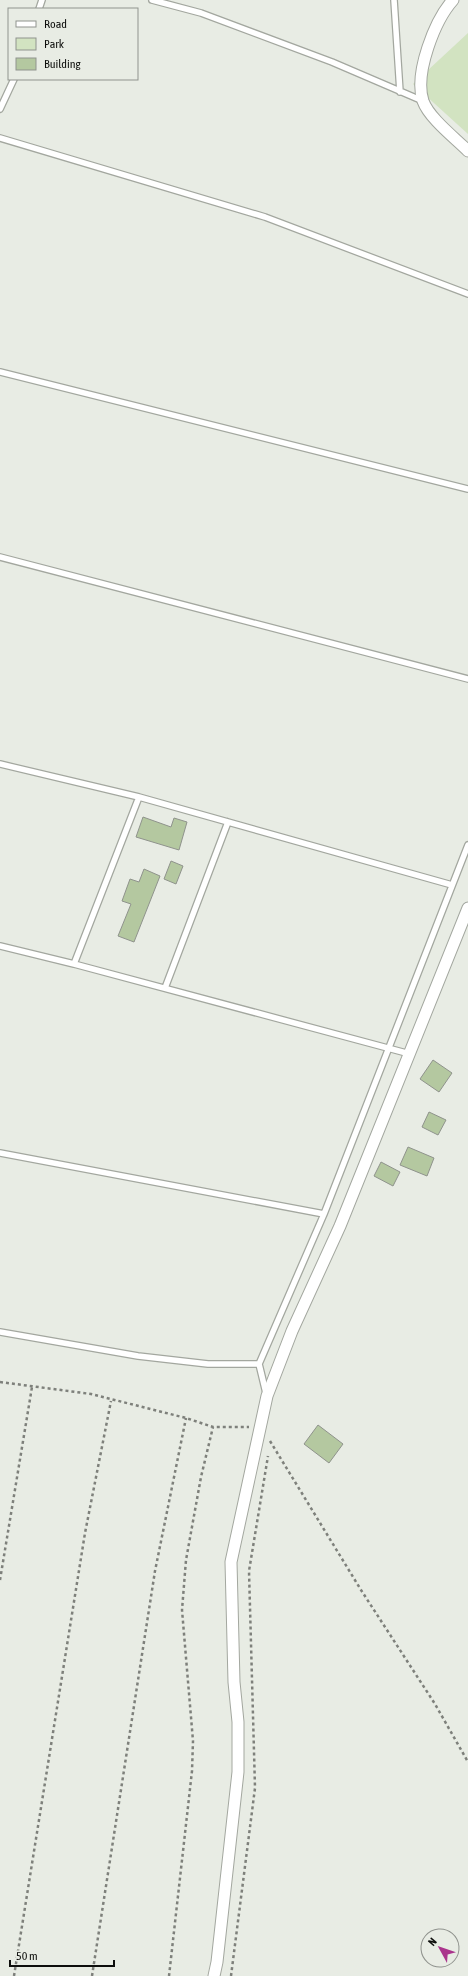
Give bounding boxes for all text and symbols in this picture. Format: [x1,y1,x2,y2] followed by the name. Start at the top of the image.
[8,8,138,80] legend
[44,17,67,31] text: Road
[44,37,65,51] text: Park
[44,57,82,71] text: Building
[420,1928,460,1968] north arrow
[426,1935,439,1948] text: N
[10,1942,114,1968] scale bar
[16,1949,38,1963] text: 50 m

